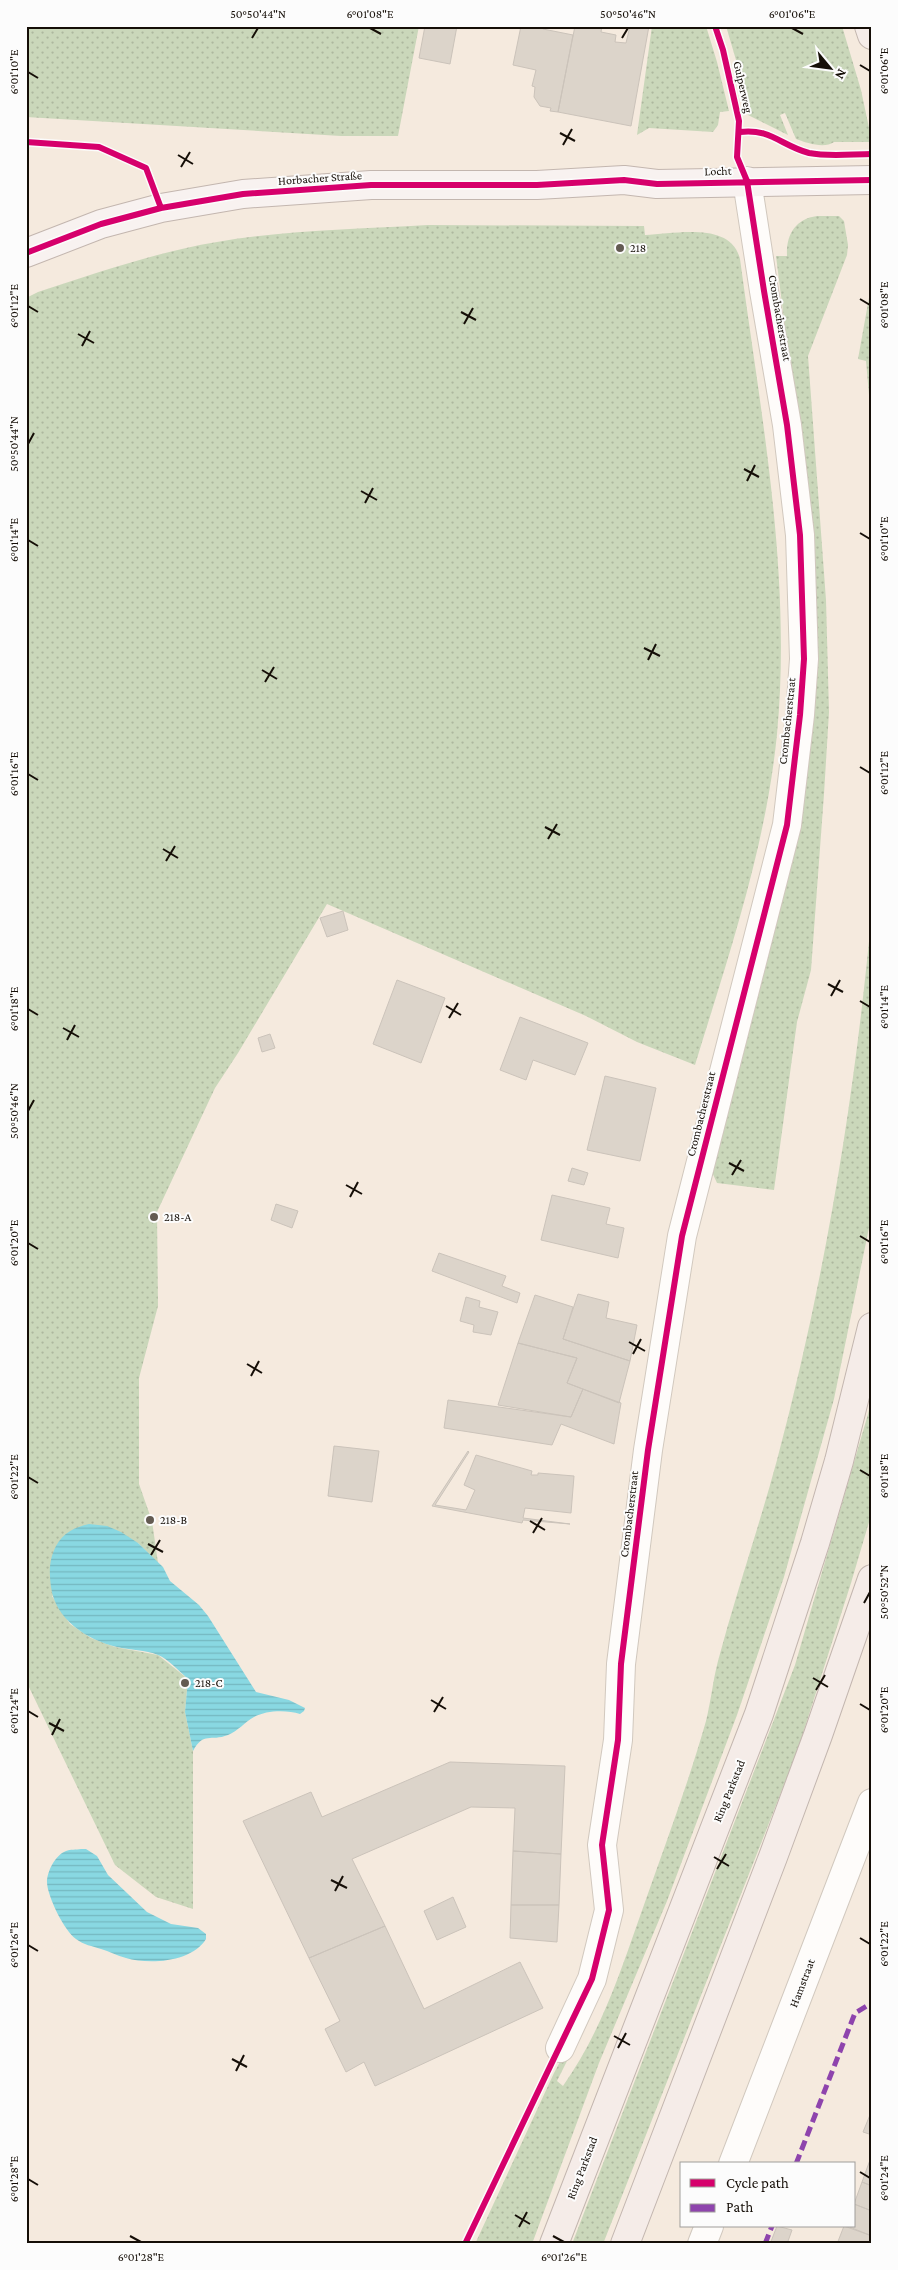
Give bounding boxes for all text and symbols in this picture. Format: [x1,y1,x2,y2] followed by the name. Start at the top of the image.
[230,7,286,21] text: 50°50'44"N
[346,7,394,21] text: 6°01'08"E
[600,7,656,21] text: 50°50'46"N
[769,7,816,21] text: 6°01'06"E
[806,42,856,92] north arrow
[877,47,891,94] text: 6°01'06"E
[7,49,21,94] text: 6°01'10"E
[730,60,756,114] street label: Gulperweg
[832,66,851,83] text: N
[704,163,733,178] street label: Locht
[278,168,362,188] street label: Horbacher Straße
[630,241,646,255] place label: 218
[614,242,626,254] marker: 218
[766,274,795,363] street label: Crombacherstraat
[877,281,891,329] text: 6°01'08"E
[7,284,21,328] text: 6°01'12"E
[7,416,21,472] text: 50°50'44"N
[877,516,891,561] text: 6°01'10"E
[7,517,21,562] text: 6°01'14"E
[775,676,799,765] street label: Crombacherstraat
[7,751,21,796] text: 6°01'16"E
[877,751,891,795] text: 6°01'12"E
[877,984,891,1029] text: 6°01'14"E
[7,986,21,1031] text: 6°01'18"E
[684,1069,719,1158] street label: Crombacherstraat
[7,1083,21,1139] text: 50°50'46"N
[164,1210,191,1224] place label: 218-A
[148,1211,160,1223] marker: 218-A
[7,1219,21,1266] text: 6°01'20"E
[877,1219,891,1264] text: 6°01'16"E
[877,1453,891,1498] text: 6°01'18"E
[7,1454,21,1500] text: 6°01'22"E
[617,1469,641,1558] street label: Crombacherstraat
[160,1513,188,1527] place label: 218-B
[144,1514,156,1526] marker: 218-B
[877,1564,891,1619] text: 50°50'52"N
[195,1676,223,1690] place label: 218-C
[179,1677,191,1689] marker: 218-C
[877,1686,891,1733] text: 6°01'20"E
[7,1688,21,1734] text: 6°01'24"E
[710,1757,748,1824] street label: Ring Parkstad
[877,1921,891,1967] text: 6°01'22"E
[7,1922,21,1968] text: 6°01'26"E
[786,1956,818,2009] street label: Hamstraat
[564,2134,601,2201] street label: Ring Parkstad
[7,2155,21,2202] text: 6°01'28"E
[877,2155,891,2201] text: 6°01'24"E
[680,2162,856,2228] legend
[726,2175,789,2192] text: Cycle path
[726,2199,753,2215] text: Path
[118,2250,165,2264] text: 6°01'28"E
[541,2250,587,2264] text: 6°01'26"E

